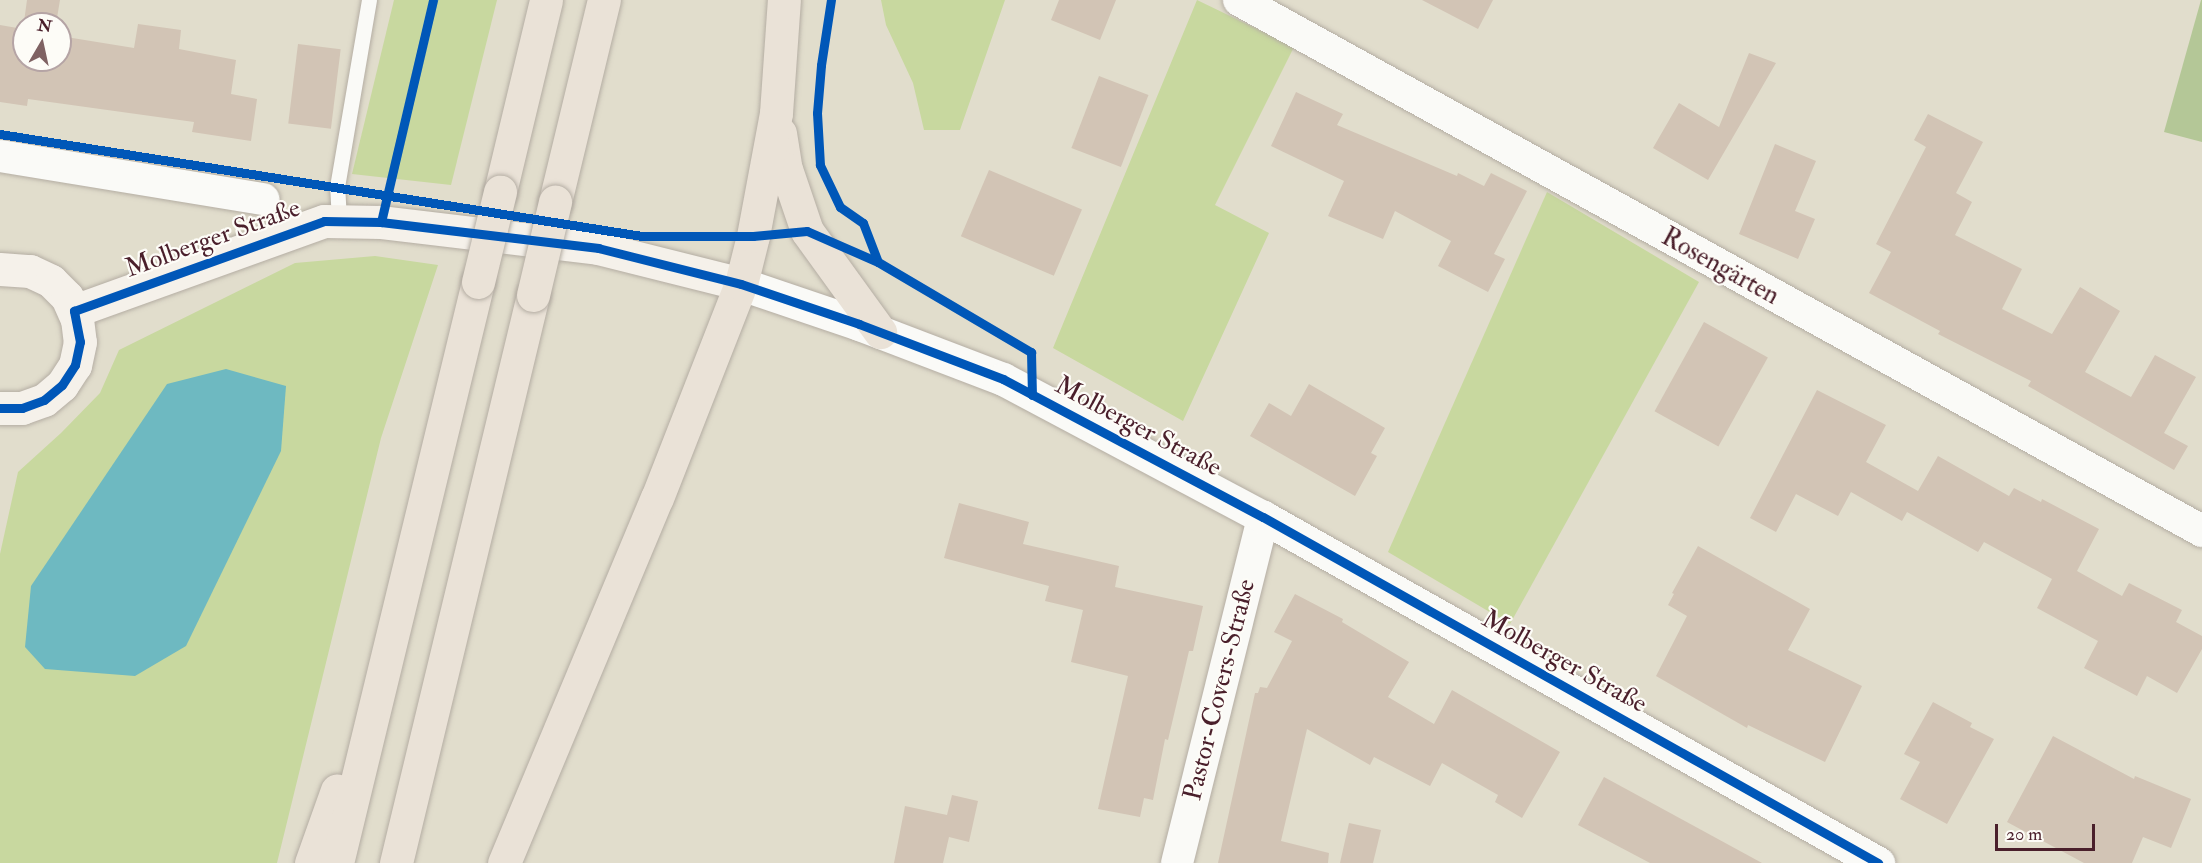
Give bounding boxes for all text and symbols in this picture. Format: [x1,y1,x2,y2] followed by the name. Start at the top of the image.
[12,12,72,72] north arrow
[36,15,53,37] text: N
[121,193,305,285] street label: Molberger Straße
[1656,222,1784,312] street label: Rosengärten
[1050,370,1226,484] street label: Molberger Straße
[1177,576,1263,804] street label: Pastor-Covers-Straße
[1476,604,1652,720] street label: Molberger Straße
[1998,812,2098,850] scale bar
[2006,823,2042,846] text: 20 m

